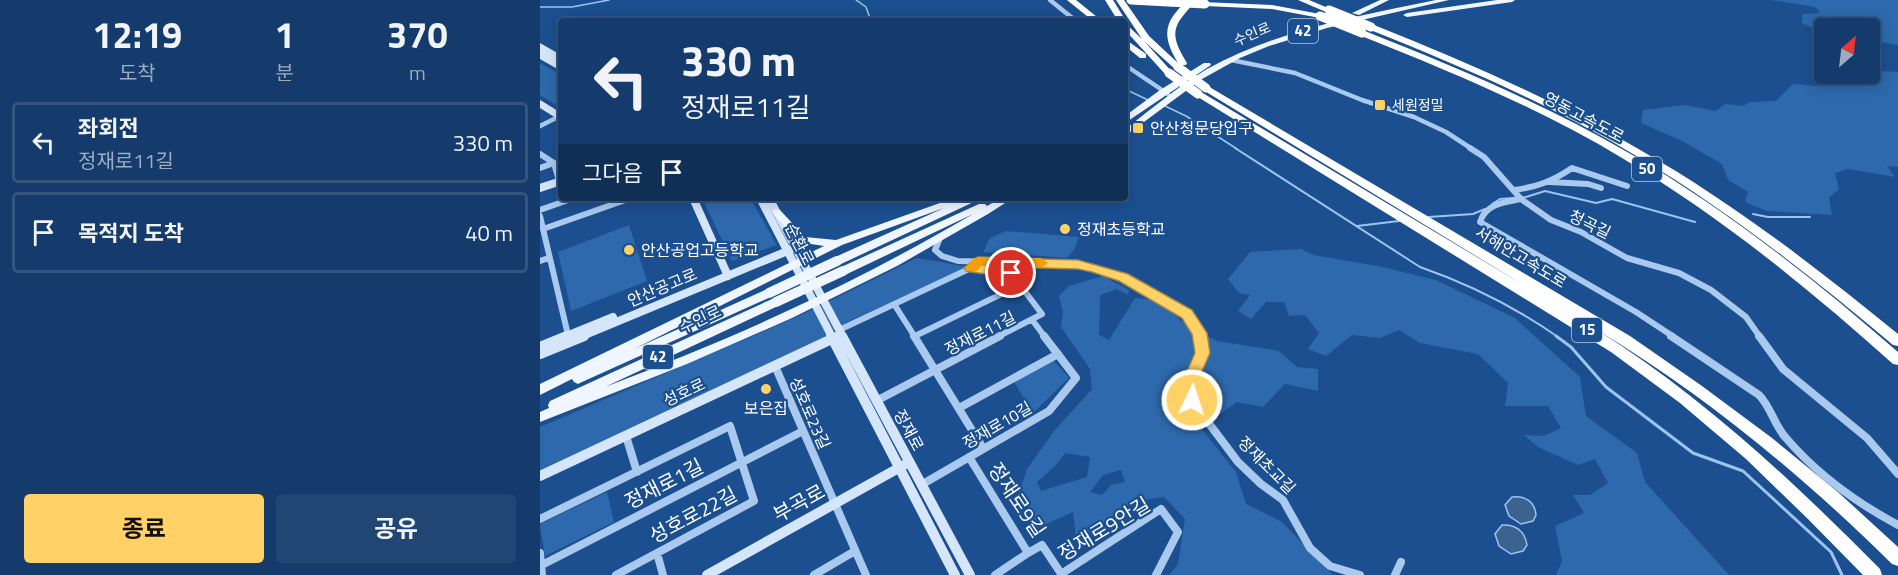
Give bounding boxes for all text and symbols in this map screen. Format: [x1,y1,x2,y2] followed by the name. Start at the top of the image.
[92,7,182,62] text: 12:19
[275,7,295,62] text: 1
[387,7,448,62] text: 370
[1230,16,1274,51] street label: 수인로
[1814,18,1880,84] north arrow
[1814,18,1880,84] map controls
[1288,19,1318,43] road number: 42
[681,28,796,92] text: 330 m
[582,42,660,120] icon: left
[119,57,156,88] text: 도착
[275,57,294,88] text: 분
[409,57,426,88] text: m
[681,86,811,127] text: 정재로11길
[1539,86,1629,148] street label: 영동고속도로
[1392,94,1444,115] place label: 세원정밀
[1373,98,1387,112] marker: 세원정밀
[78,111,139,145] text: 좌회전
[1150,116,1253,140] place label: 안산청문당입구
[1131,121,1145,135] marker: 안산청문당입구
[27,126,60,159] icon: left
[453,126,513,160] text: 330 m
[78,145,174,176] text: 정재로11길
[582,156,643,190] text: 그다음
[655,156,688,189] icon: arrive
[1632,157,1662,181] road number: 50
[1565,204,1615,244] street label: 청곡길
[27,216,60,249] icon: arrive
[78,216,184,250] text: 목적지 도착
[465,216,513,250] text: 40 m
[1077,217,1165,241] place label: 정재초등학교
[779,219,821,269] street label: 순환로
[1471,220,1572,294] street label: 서해안고속도로
[1058,222,1072,236] marker: 정재초등학교
[641,238,759,262] place label: 안산공업고등학교
[622,243,636,257] marker: 안산공업고등학교
[985,247,1036,298] pin
[994,256,1027,289] icon: arrive
[623,261,701,312] street label: 안산공고로
[675,299,725,339] street label: 수인로
[940,305,1020,361] street label: 정재로11길
[1572,318,1602,342] road number: 15
[643,345,673,369] road number: 42
[1160,368,1224,432] position arrow
[659,372,709,412] street label: 성호로
[783,373,837,453] street label: 성호로23길
[759,382,773,396] marker: 보은집
[958,395,1036,455] street label: 정재로10길
[744,396,788,420] place label: 보은집
[888,405,930,455] street label: 정재로
[1232,430,1302,500] street label: 정재초교길
[619,450,709,517] street label: 정재로1길
[981,456,1054,544] street label: 정재로9길
[767,476,830,530] street label: 부곡로
[643,478,742,551] street label: 성호로22길
[1052,489,1156,568] street label: 정재로9안길
[24,494,264,563] button: 종료
[276,494,516,563] button: 공유

